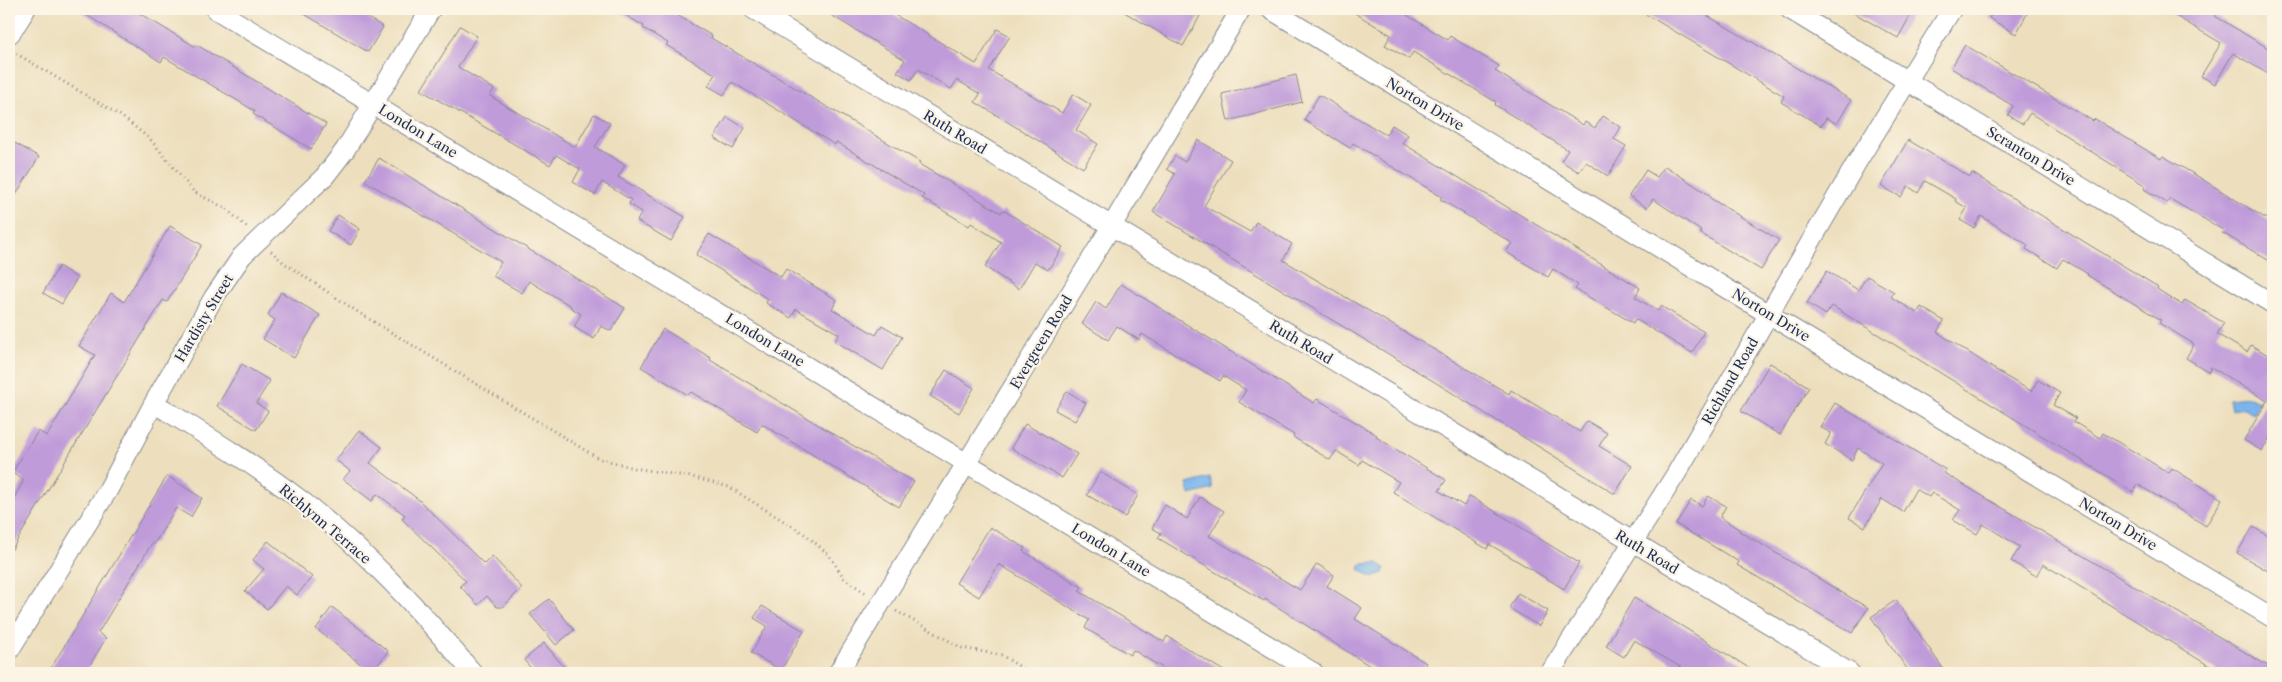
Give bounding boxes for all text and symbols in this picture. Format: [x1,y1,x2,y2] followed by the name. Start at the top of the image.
[1383,74,1468,134] street label: Norton Drive
[375,100,461,162] street label: London Lane
[920,106,990,158] street label: Ruth Road
[1983,123,2079,190] street label: Scranton Drive
[171,271,237,365] street label: Hardisty Street
[1729,285,1814,345] street label: Norton Drive
[1006,291,1076,392] street label: Evergreen Road
[722,309,808,371] street label: London Lane
[1266,316,1336,368] street label: Ruth Road
[1698,334,1762,428] street label: Richland Road
[275,480,375,568] street label: Richlynn Terrace
[2076,494,2161,554] street label: Norton Drive
[1068,519,1154,581] street label: London Lane
[1612,526,1682,578] street label: Ruth Road

